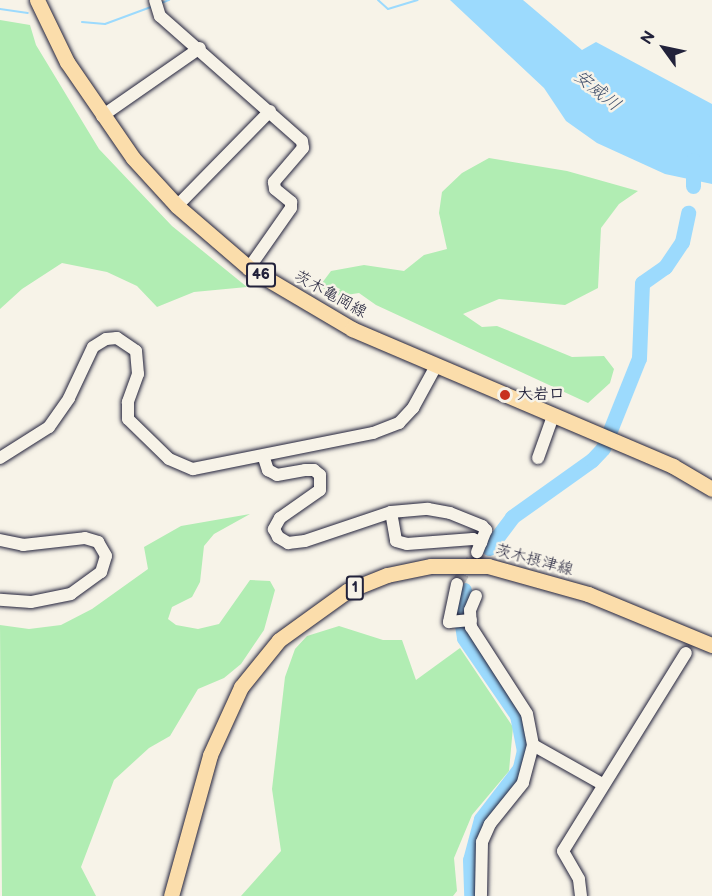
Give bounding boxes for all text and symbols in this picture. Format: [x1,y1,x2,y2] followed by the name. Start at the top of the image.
[634,18,694,78] north arrow
[637,28,660,48] text: N
[569,66,625,116] water label: 安威川
[246,263,276,287] road number: 46
[290,267,370,323] street label: 茨木亀岡線
[517,385,565,405] place label: 大岩口
[498,388,512,402] marker: 大岩口
[493,541,575,581] street label: 茨木摂津線
[344,576,366,600] road number: 1

